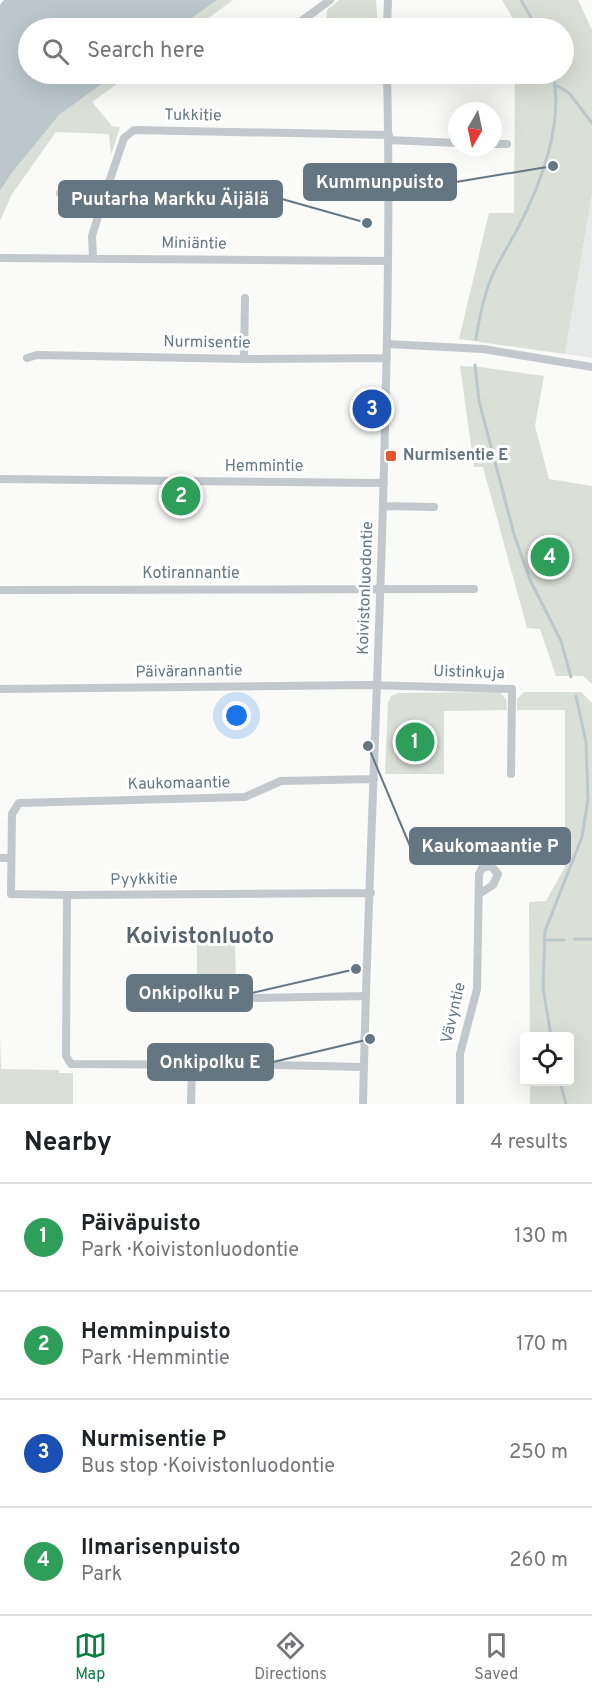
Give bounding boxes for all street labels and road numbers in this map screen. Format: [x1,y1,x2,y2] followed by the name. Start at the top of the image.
[164,106,222,126] street label: Tukkitie
[161,233,227,255] street label: Miniäntie
[163,332,251,354] street label: Nurmisentie
[225,457,303,477] street label: Hemmintie
[354,521,378,655] street label: Koivistonluodontie
[142,564,240,584] street label: Kotirannantie
[135,661,243,683] street label: Päivärannantie
[433,662,505,684] street label: Uistinkuja
[128,773,230,795] street label: Kaukomaantie
[110,869,178,891] street label: Pyykkitie
[437,981,471,1045] street label: Vävyntie

